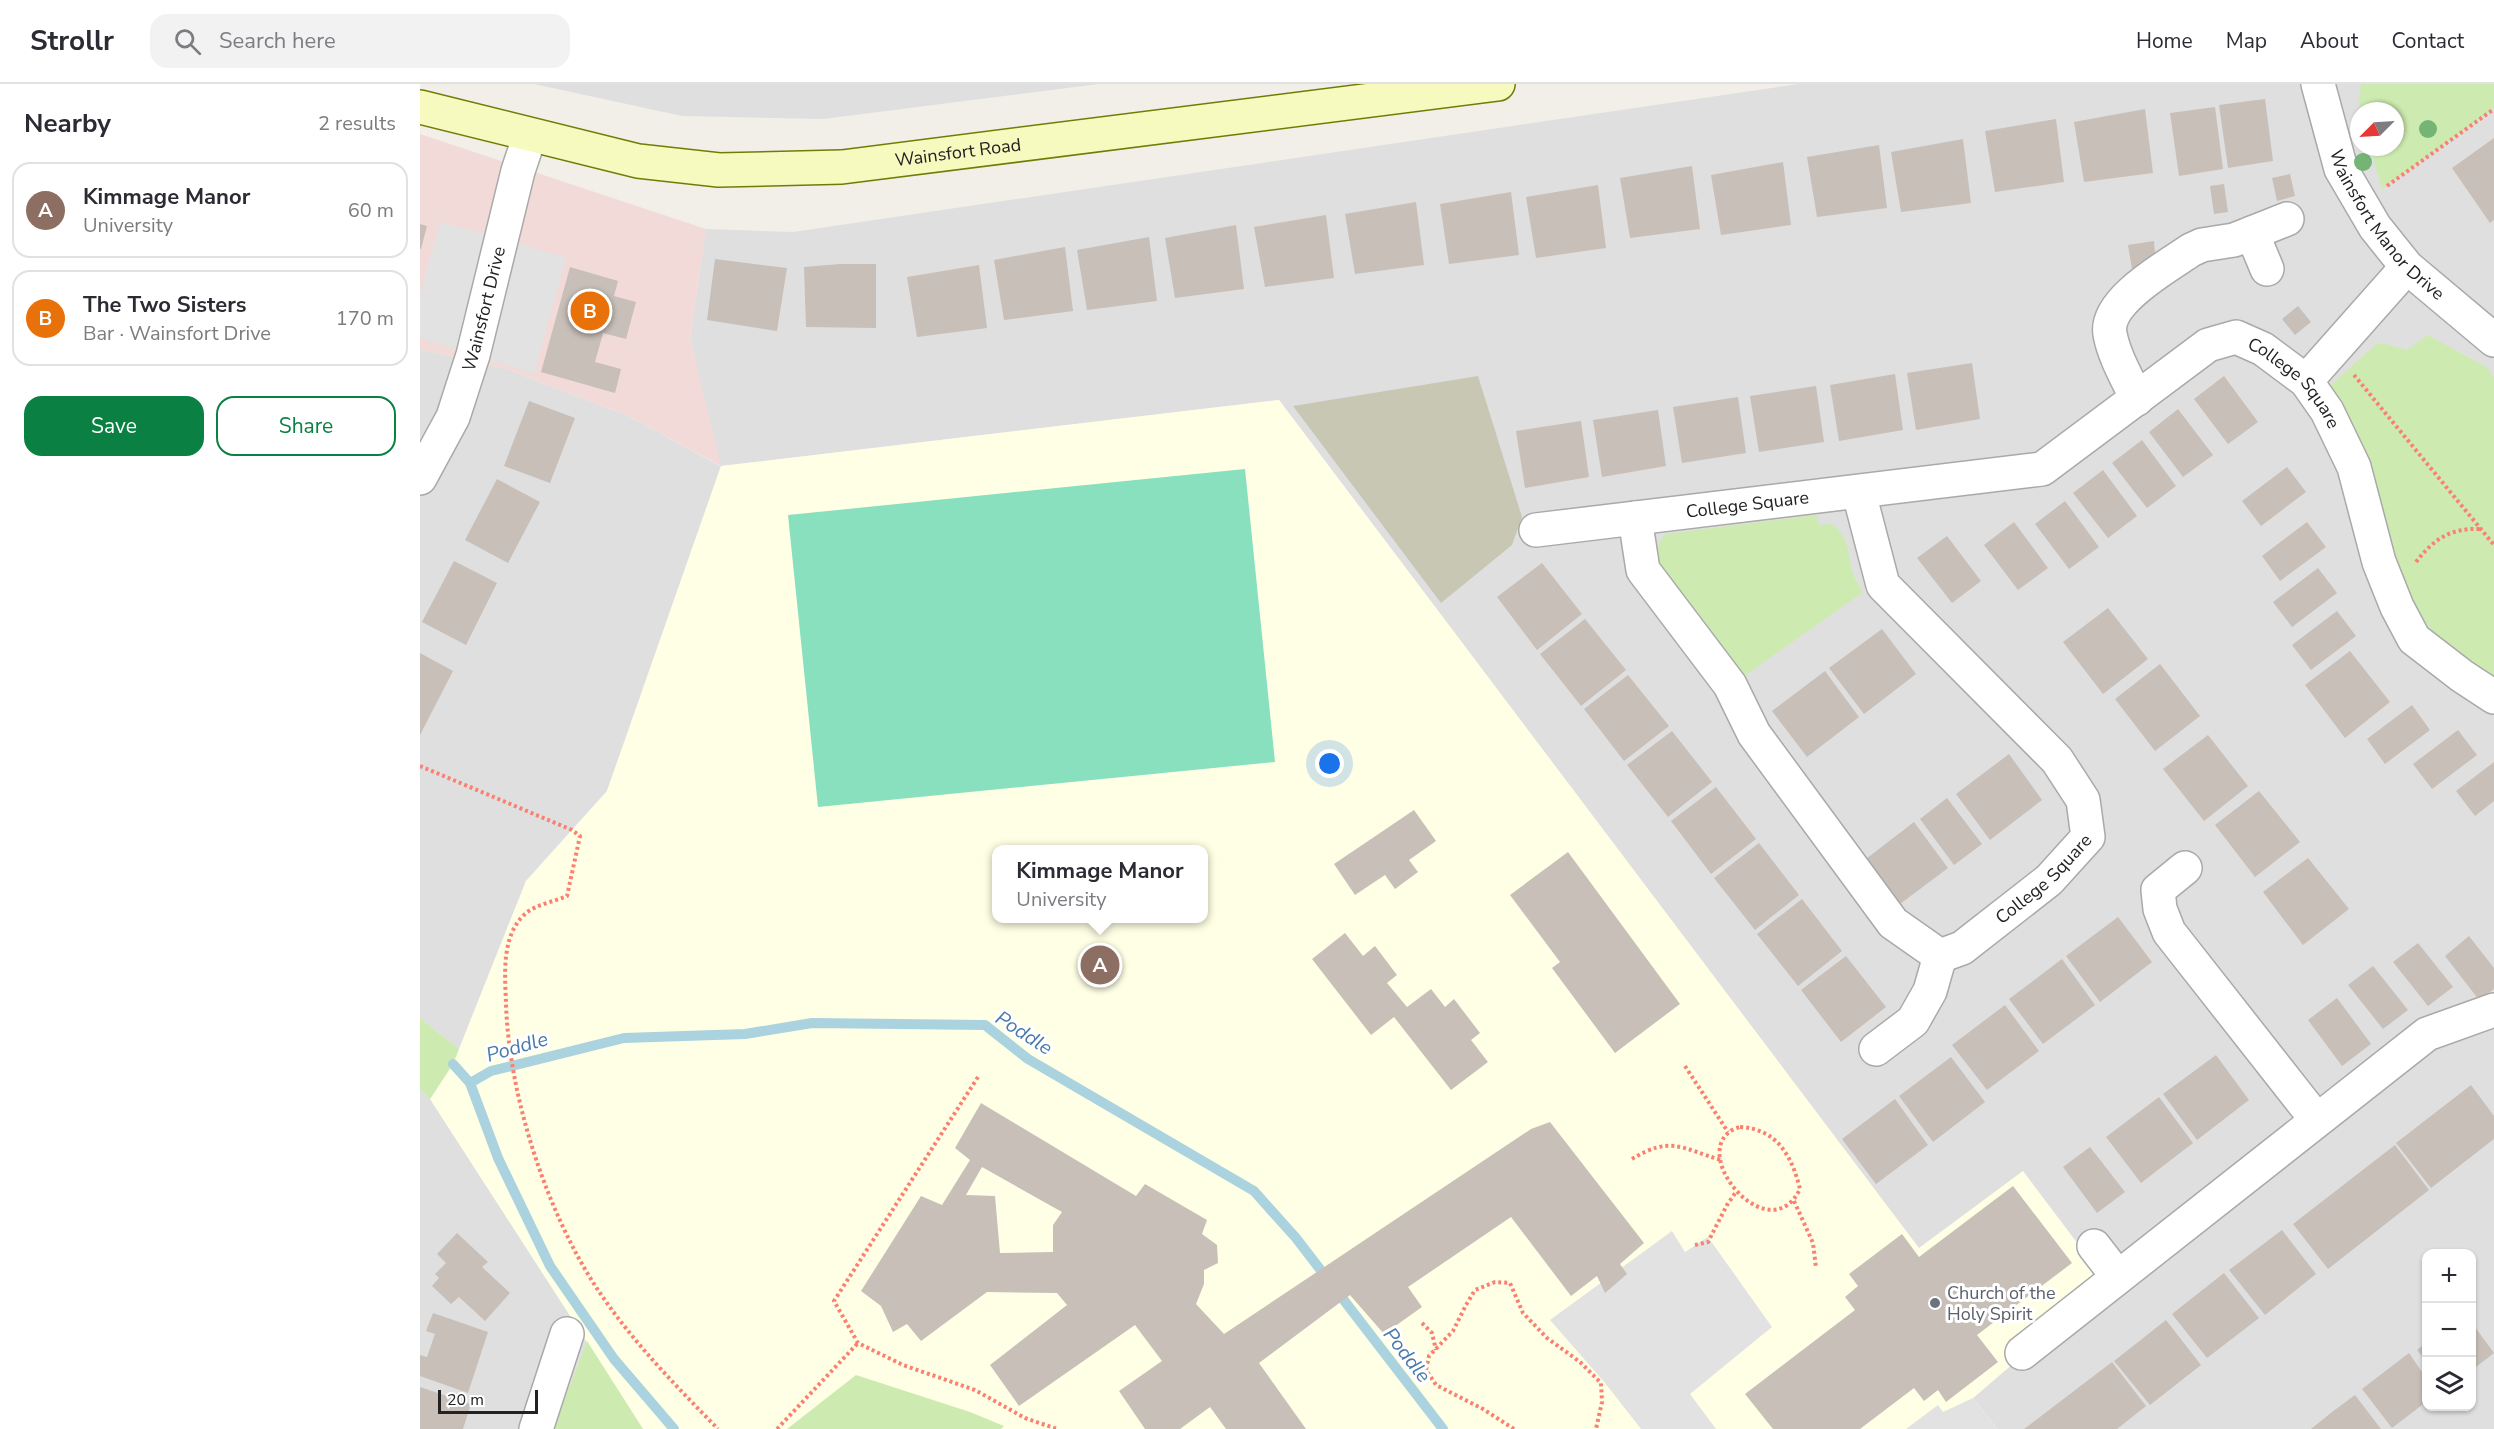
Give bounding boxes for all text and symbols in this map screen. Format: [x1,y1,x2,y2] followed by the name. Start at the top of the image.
[150,14,570,68] search box
[30,22,114,60] text: Strollr
[171,25,204,58] icon: search
[219,26,336,56] text: Search here
[2136,27,2193,55] text: Home
[2226,27,2267,55] text: Map
[2300,27,2358,55] text: About
[2391,27,2464,55] text: Contact
[2350,102,2404,156] north arrow
[24,106,111,141] text: Nearby
[318,110,396,137] text: 2 results
[893,132,1022,172] street label: Wainsfort Road
[2324,146,2450,305] street label: Wainsfort Manor Drive
[83,182,250,212] text: Kimmage Manor
[38,197,53,224] text: A
[348,197,394,224] text: 60 m
[83,212,173,239] text: University
[457,244,511,374] street label: Wainsfort Drive
[570,288,610,334] pin: B
[83,290,246,320] text: The Two Sisters
[39,305,52,332] text: B
[336,305,394,332] text: 170 m
[83,320,271,347] text: Bar · Wainsfort Drive
[2244,332,2346,432] street label: College Square
[24,396,204,456] button: Save
[216,396,396,456] button: Share
[1685,485,1810,524] street label: College Square
[1315,749,1344,778] your location
[1990,829,2097,930] street label: College Square
[992,845,1208,923] popup
[1016,856,1184,886] text: Kimmage Manor
[1016,886,1106,913] text: University
[1080,942,1120,988] pin: A
[990,1004,1058,1062] water label: Poddle
[483,1025,551,1069] water label: Poddle
[2422,1249,2476,1411] map controls
[2422,1249,2476,1303] button: +
[1947,1281,2056,1326] place label: Church of the Holy Spirit
[1928,1296,1942,1310] marker: Church of the Holy Spirit
[2422,1303,2476,1357] button: −
[1377,1322,1437,1388] water label: Poddle
[2422,1357,2476,1411] button: layers
[438,1387,538,1414] scale bar
[447,1389,484,1411] text: 20 m

